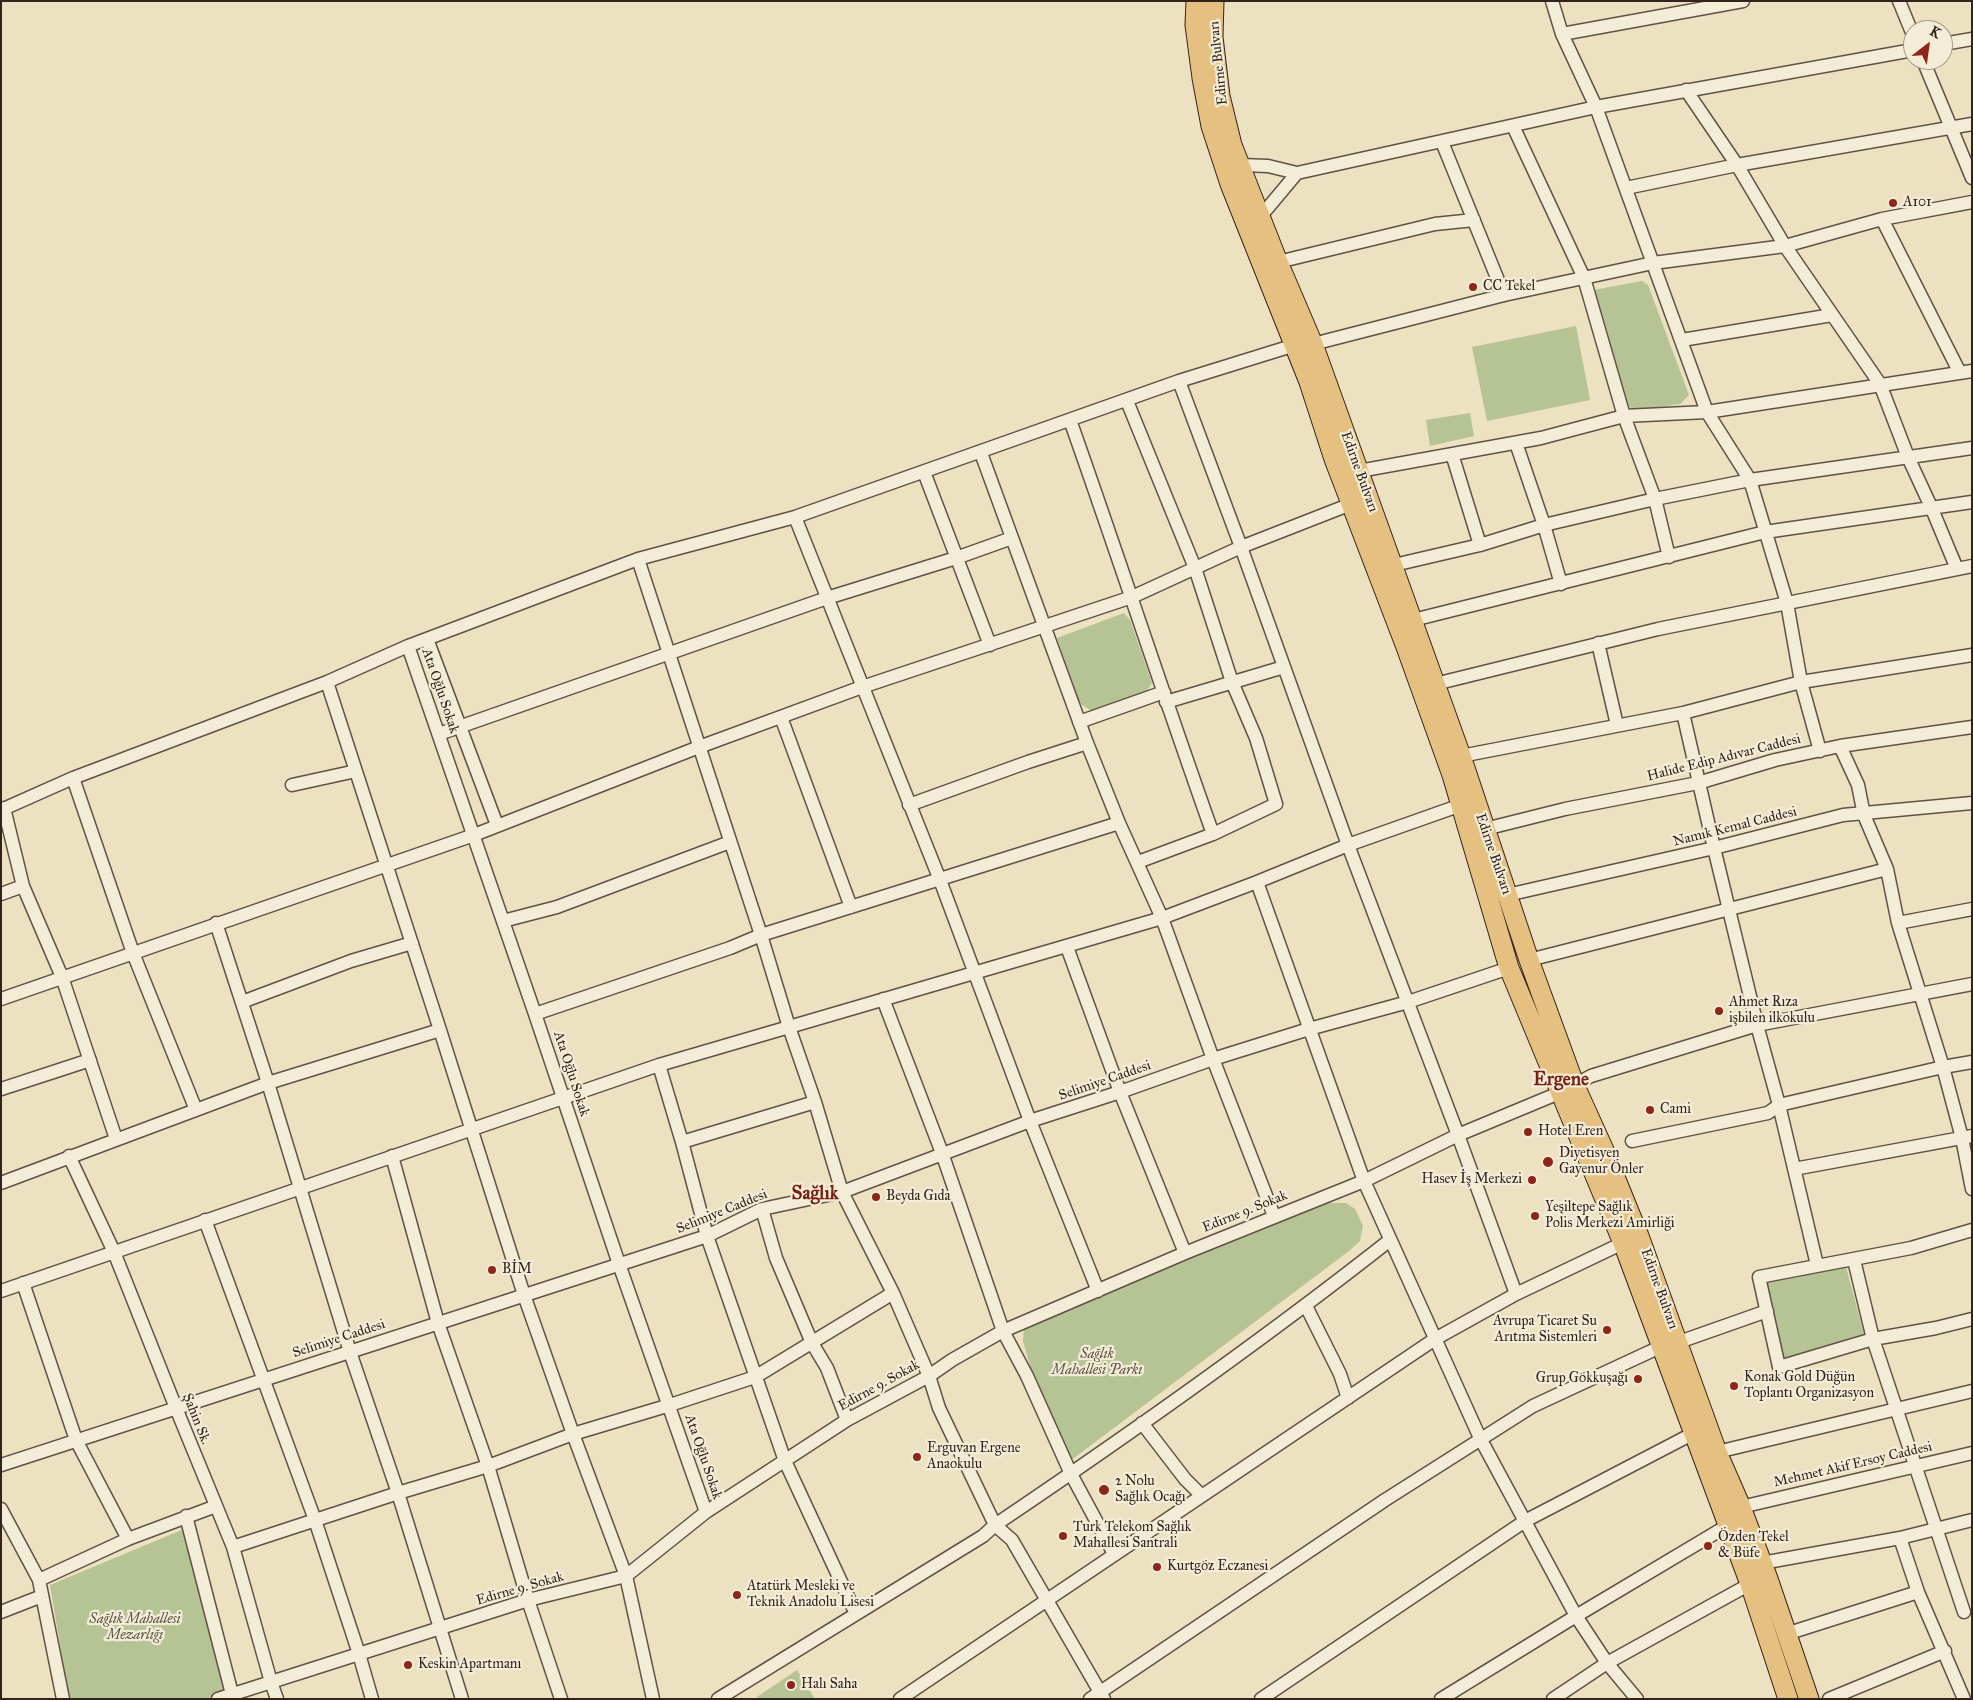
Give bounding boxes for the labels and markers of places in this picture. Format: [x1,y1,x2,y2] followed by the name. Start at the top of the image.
[1903,195,1931,211] place label: A101
[1887,197,1899,209] marker: A101
[1483,279,1535,295] place label: CC Tekel
[1467,281,1479,293] marker: CC Tekel
[1729,995,1815,1028] place label: Ahmet Rıza işbilen ilkokulu
[1713,1005,1725,1017] marker: Ahmet Rıza işbilen ilkokulu
[1660,1102,1691,1118] place label: Cami
[1644,1104,1656,1116] marker: Cami
[1538,1124,1603,1140] place label: Hotel Eren
[1522,1126,1534,1138] marker: Hotel Eren
[1559,1146,1643,1178] place label: Diyetisyen Gayenur Önler
[1541,1155,1555,1169] marker: Diyetisyen Gayenur Önler
[1421,1172,1522,1188] place label: Hasev İş Merkezi
[1526,1174,1538,1186] marker: Hasev İş Merkezi
[886,1189,950,1205] place label: Beyda Gıda
[870,1191,882,1203] marker: Beyda Gıda
[1545,1200,1675,1232] place label: Yeşiltepe Sağlık Polis Merkezi Amirliği
[1529,1210,1541,1222] marker: Yeşiltepe Sağlık Polis Merkezi Amirliği
[502,1262,532,1278] place label: BİM
[486,1264,498,1276] marker: BİM
[1493,1314,1597,1346] place label: Avrupa Ticaret Su Arıtma Sistemleri
[1601,1324,1613,1336] marker: Avrupa Ticaret Su Arıtma Sistemleri
[1744,1370,1874,1402] place label: Konak Gold Düğün Toplantı Organizasyon
[1536,1371,1628,1387] place label: Grup Gökkuşağı
[1632,1373,1644,1385] marker: Grup Gökkuşağı
[1728,1380,1740,1392] marker: Konak Gold Düğün Toplantı Organizasyon
[927,1441,1021,1474] place label: Erguvan Ergene Anaokulu
[911,1451,923,1463] marker: Erguvan Ergene Anaokulu
[1115,1474,1186,1506] place label: 2 Nolu Sağlık Ocağı
[1097,1483,1111,1497] marker: 2 Nolu Sağlık Ocağı
[1073,1520,1191,1552] place label: Turk Telekom Sağlık Mahallesi Santrali
[1057,1530,1069,1542] marker: Turk Telekom Sağlık Mahallesi Santrali
[1718,1530,1789,1562] place label: Özden Tekel & Büfe
[1702,1540,1714,1552] marker: Özden Tekel & Büfe
[1167,1559,1268,1575] place label: Kurtgöz Eczanesi
[1151,1561,1163,1573] marker: Kurtgöz Eczanesi
[747,1579,874,1611] place label: Atatürk Mesleki ve Teknik Anadolu Lisesi
[731,1589,743,1601] marker: Atatürk Mesleki ve Teknik Anadolu Lisesi
[418,1657,521,1673] place label: Keskin Apartmanı
[402,1659,414,1671] marker: Keskin Apartmanı
[801,1677,857,1693] place label: Halı Saha
[785,1679,797,1691] marker: Halı Saha

